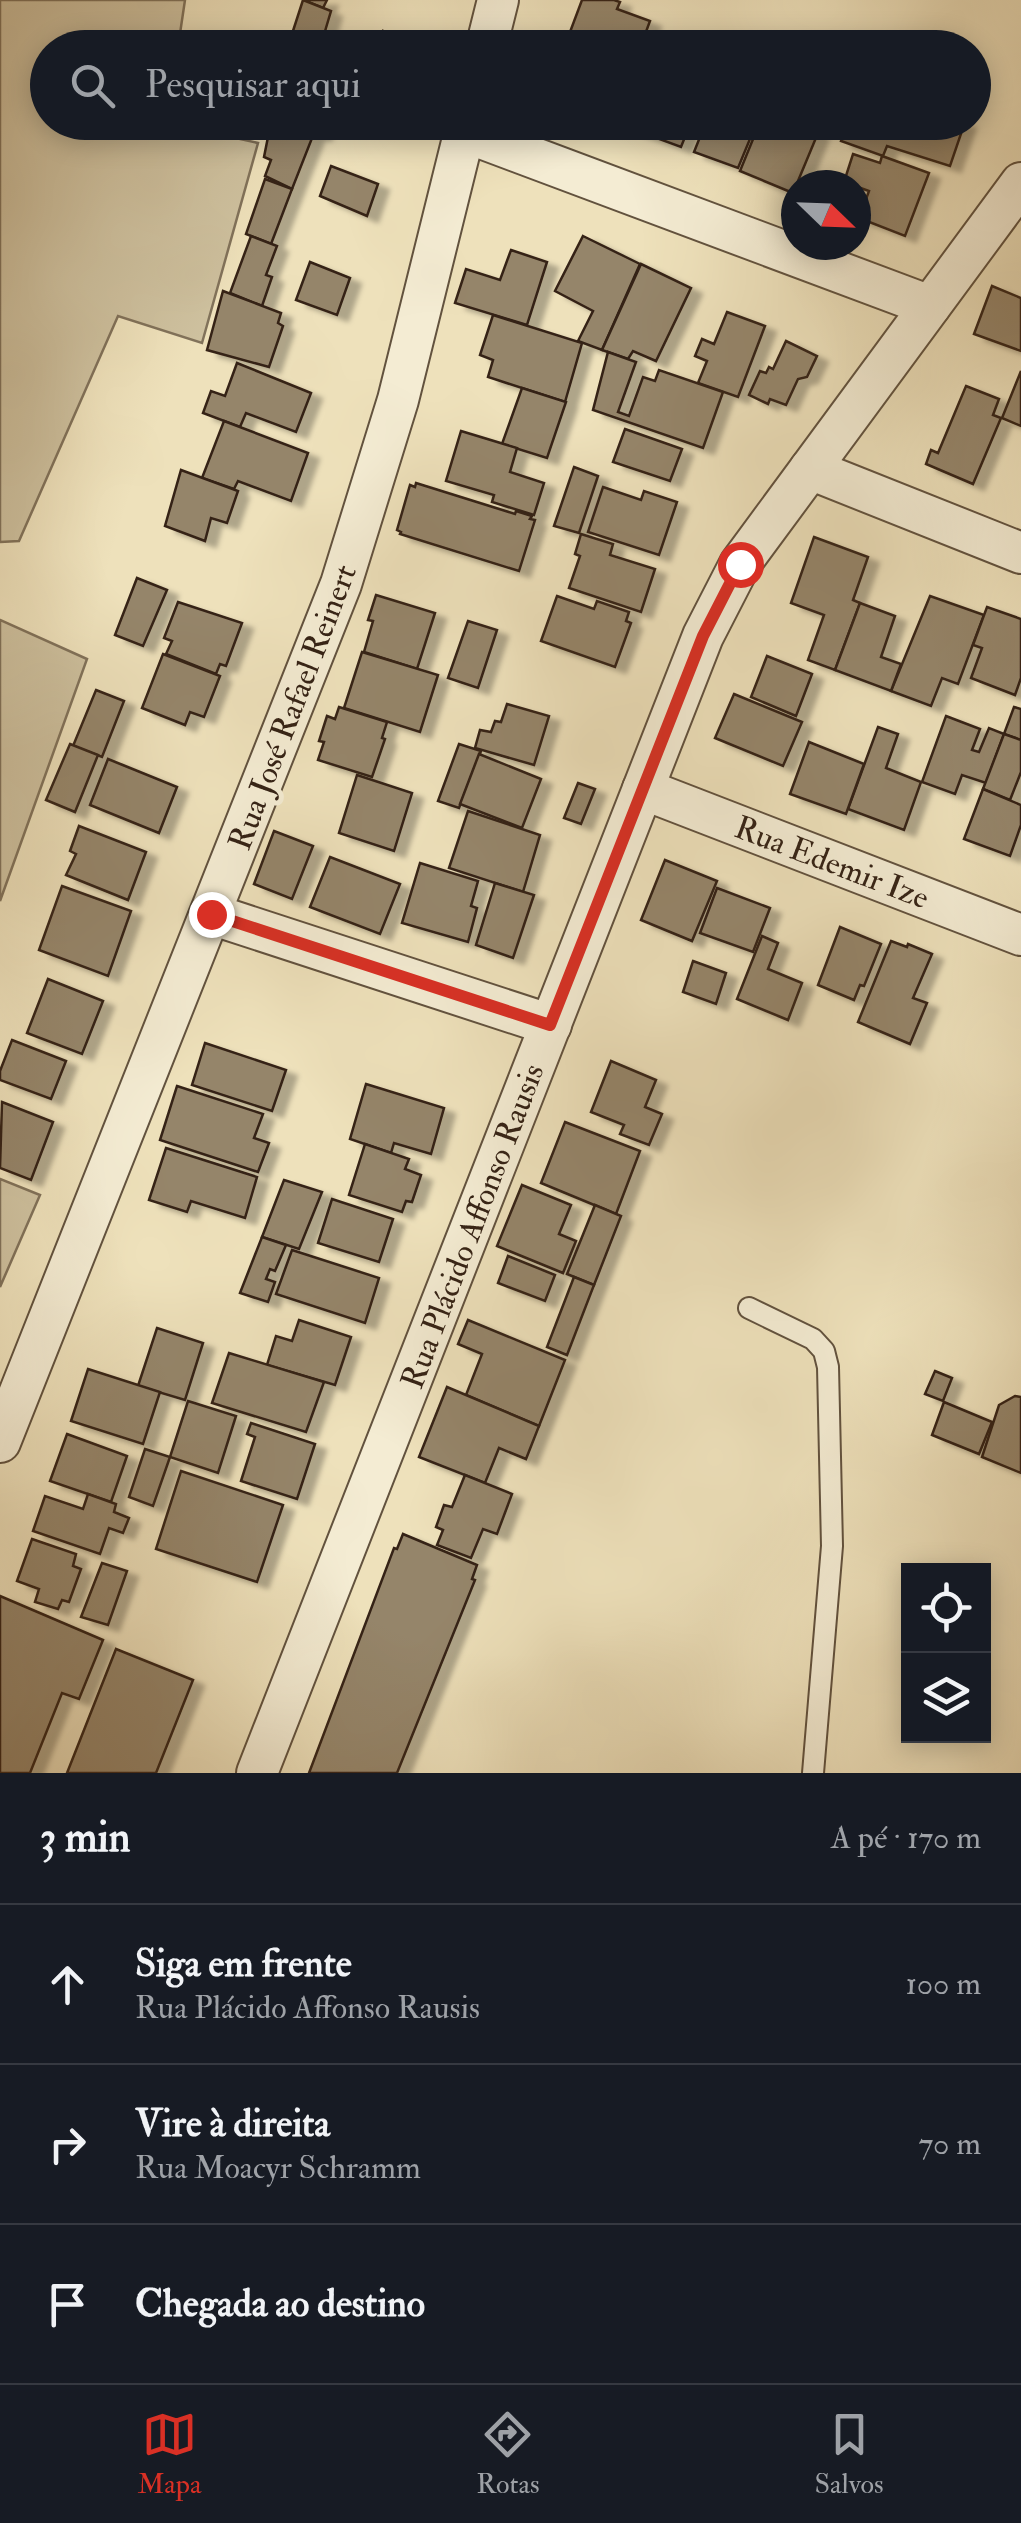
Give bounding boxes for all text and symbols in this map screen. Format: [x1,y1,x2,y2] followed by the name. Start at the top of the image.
[30,30,991,140] search box
[65,58,120,113] icon: search
[145,61,361,109] text: Pesquisar aqui
[781,170,871,260] north arrow
[718,542,764,588] route start
[220,559,366,856] street label: Rua José Rafael Reinert
[729,808,934,918] street label: Rua Edemir Ize
[189,892,235,938] route end
[392,1058,553,1395] street label: Rua Plácido Affonso Rausis
[901,1563,991,1743] map controls
[901,1563,991,1653] button: locate
[901,1653,991,1743] button: layers
[40,1812,130,1864] text: 3 min
[831,1818,981,1858] text: A pé · 170 m
[135,1940,352,1988] text: Siga em frente
[40,1957,95,2012] icon: ahead
[905,1964,981,2004] text: 100 m
[135,1988,480,2028] text: Rua Plácido Affonso Rausis
[135,2100,330,2148] text: Vire à direita
[40,2117,95,2172] icon: right
[918,2124,981,2164] text: 70 m
[135,2148,421,2188] text: Rua Moacyr Schramm
[40,2277,95,2332] icon: arrive
[135,2280,425,2328] text: Chegada ao destino
[137,2407,201,2502] tab: Mapa
[476,2407,540,2502] tab: Rotas
[814,2407,884,2502] tab: Salvos

